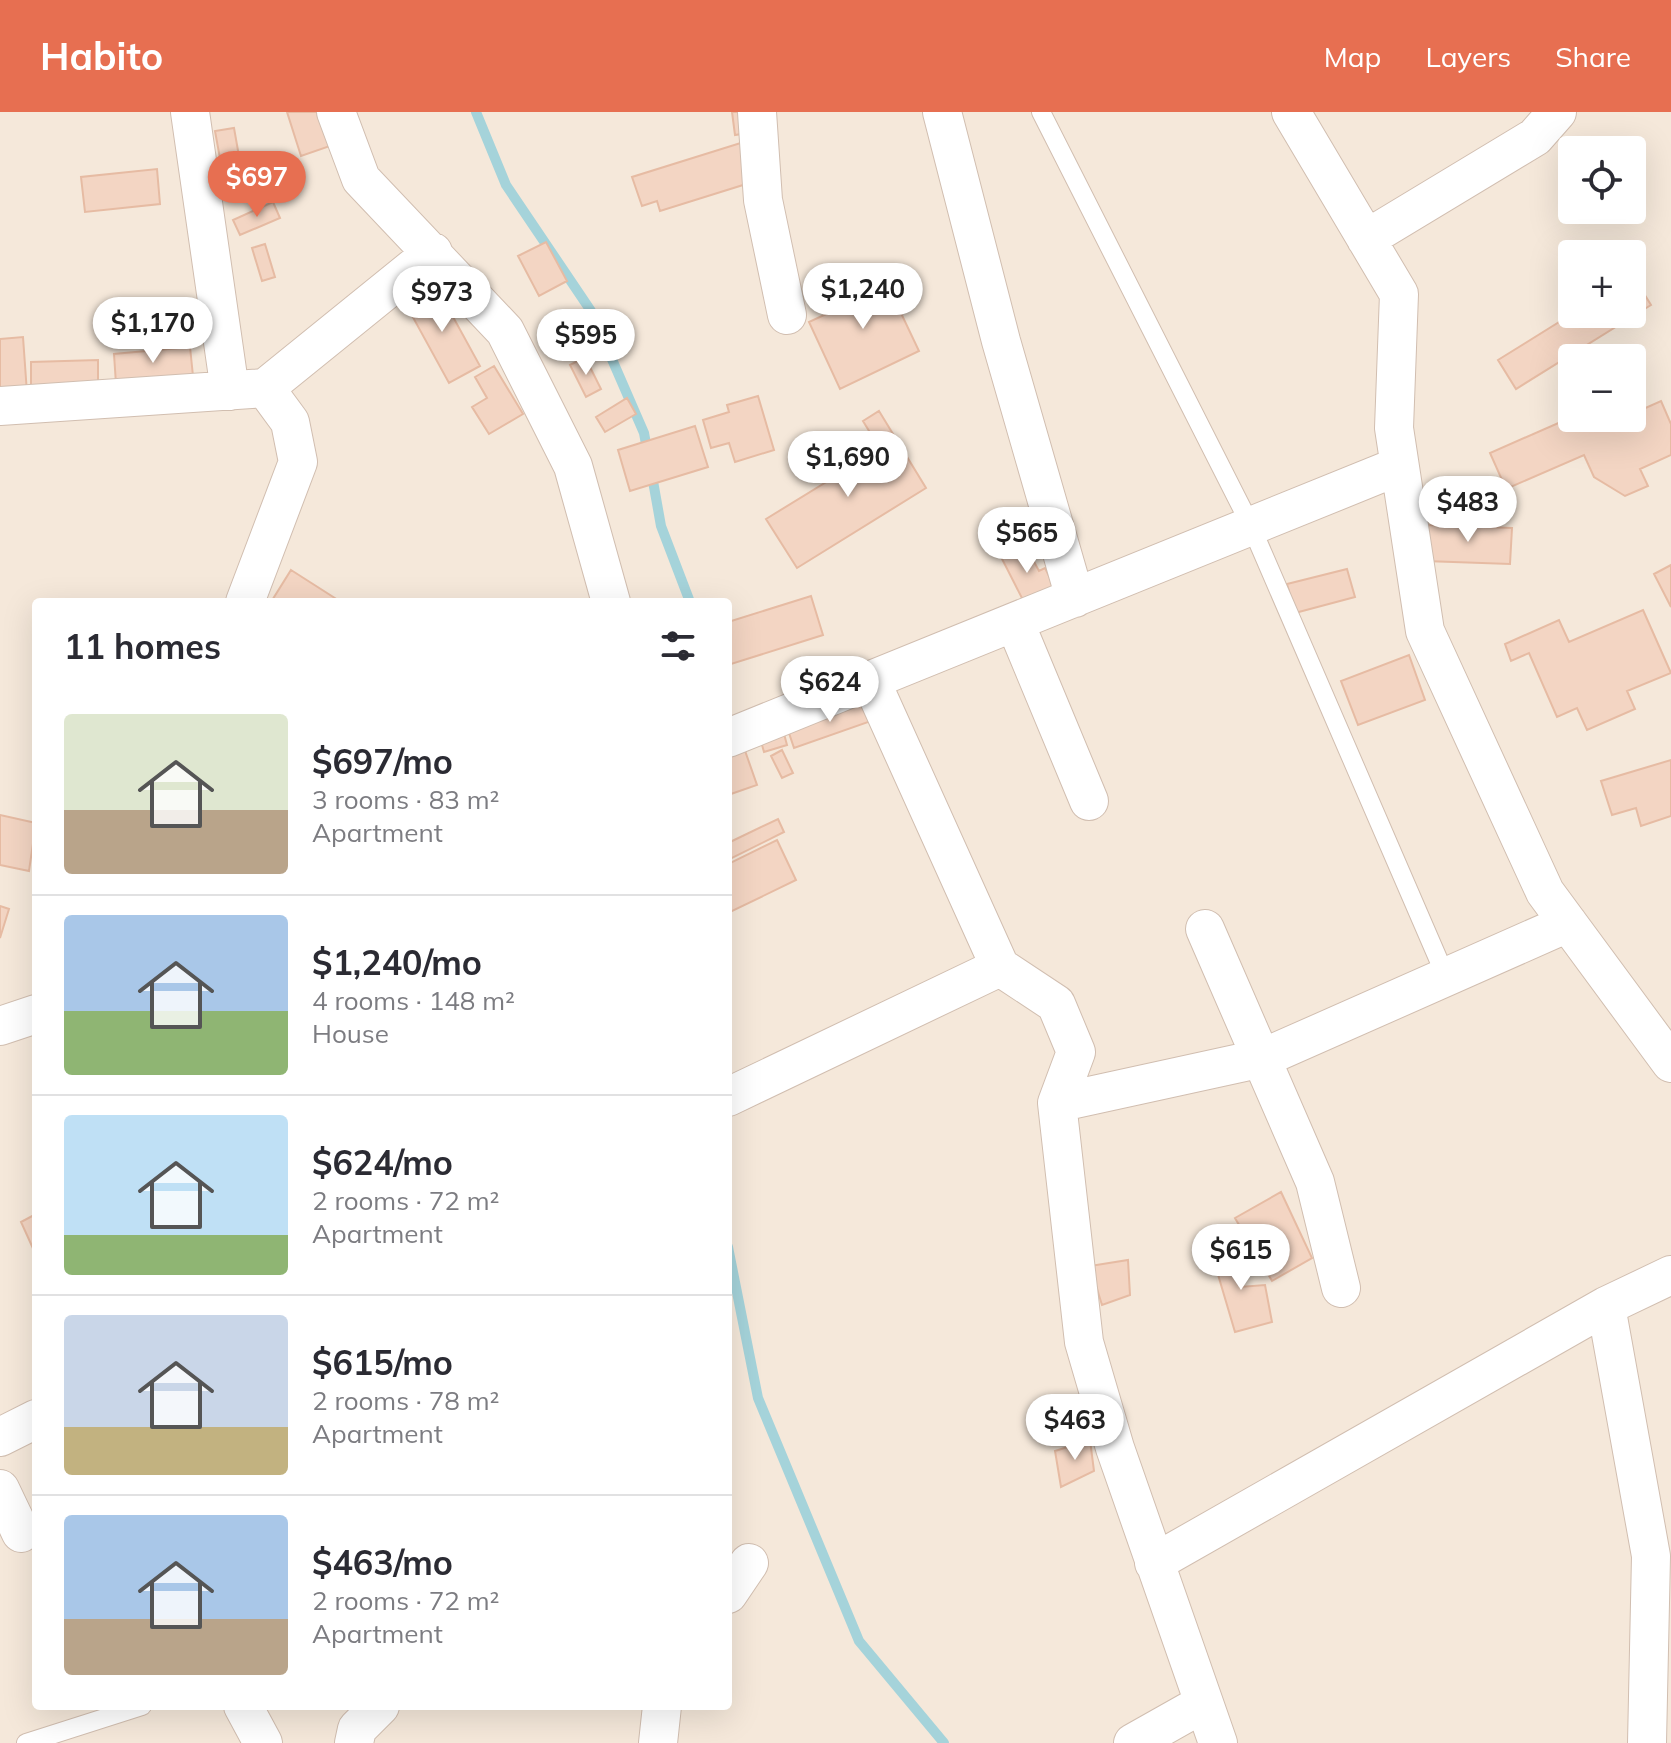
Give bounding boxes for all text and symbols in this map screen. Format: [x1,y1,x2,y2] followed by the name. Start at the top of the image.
[40,32,163,80] text: Habito
[1324,39,1381,74] text: Map
[1425,39,1511,74] text: Layers
[1555,39,1631,74] text: Share
[1558,136,1646,432] map controls
[1558,136,1646,224] button: locate
[210,151,304,219] pin: $697
[226,160,288,193] text: $697
[1558,240,1646,328] button: +
[798,263,928,331] pin: $1,240
[395,266,489,334] pin: $973
[821,272,905,305] text: $1,240
[411,275,473,308] text: $973
[88,297,218,365] pin: $1,170
[111,306,195,339] text: $1,170
[539,309,633,377] pin: $595
[555,318,617,351] text: $595
[1558,344,1646,432] button: −
[783,431,913,499] pin: $1,690
[806,440,890,473] text: $1,690
[1421,476,1515,544] pin: $483
[1437,485,1499,518] text: $483
[980,507,1074,575] pin: $565
[996,516,1058,549] text: $565
[656,624,700,668] icon: filters
[64,625,221,668] text: 11 homes
[783,656,877,724] pin: $624
[799,665,861,698] text: $624
[312,740,453,783] text: $697/mo
[128,746,224,842] icon: home
[312,783,499,816] text: 3 rooms · 83 m²
[312,816,443,849] text: Apartment
[312,941,482,984] text: $1,240/mo
[128,947,224,1043] icon: home
[312,984,515,1017] text: 4 rooms · 148 m²
[312,1017,389,1050] text: House
[312,1141,453,1184] text: $624/mo
[128,1147,224,1243] icon: home
[312,1184,499,1217] text: 2 rooms · 72 m²
[312,1217,443,1250] text: Apartment
[1194,1224,1288,1292] pin: $615
[1210,1233,1272,1266] text: $615
[312,1341,453,1384] text: $615/mo
[128,1347,224,1443] icon: home
[312,1384,499,1417] text: 2 rooms · 78 m²
[1028,1394,1122,1462] pin: $463
[1044,1403,1106,1436] text: $463
[312,1417,443,1450] text: Apartment
[312,1541,453,1584] text: $463/mo
[128,1547,224,1643] icon: home
[312,1584,499,1617] text: 2 rooms · 72 m²
[312,1617,443,1650] text: Apartment

